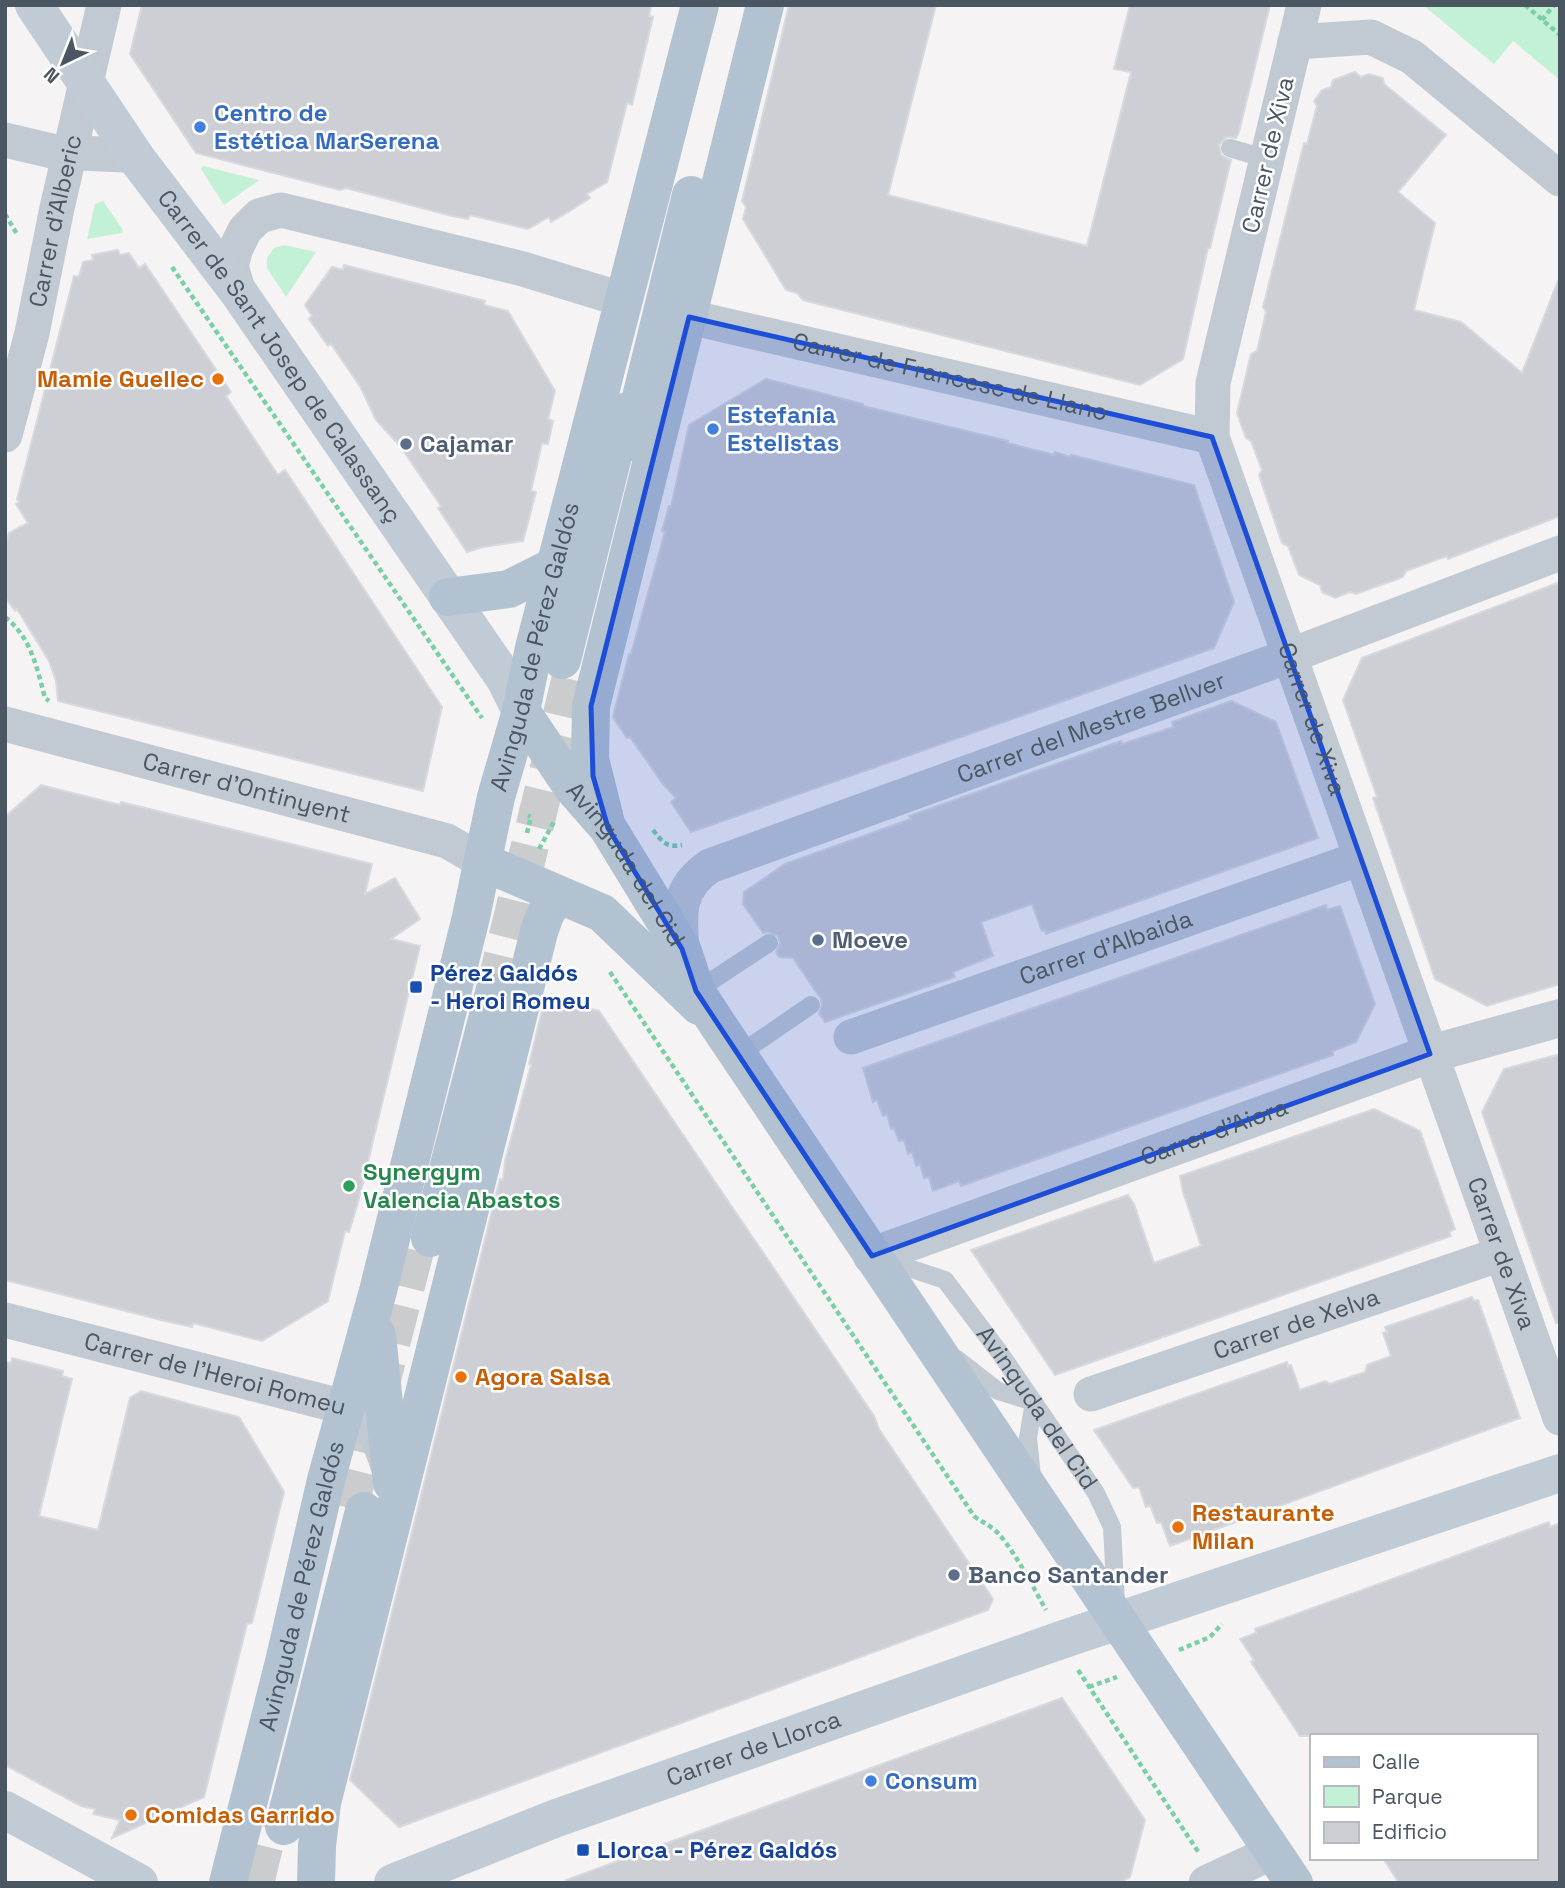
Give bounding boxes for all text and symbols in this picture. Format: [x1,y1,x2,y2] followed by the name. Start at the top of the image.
[28,28,98,98] north arrow
[39,62,65,89] text: N
[1234,73,1301,236] street label: Carrer de Xiva
[214,97,440,156] place label: Centro de Estética MarSerena
[192,119,208,135] marker: Centro de Estética MarSerena
[22,131,89,310] street label: Carrer d'Alberic
[151,183,409,529] street label: Carrer de Sant Josep de Calassanç
[790,325,1111,428] street label: Carrer de Francesc de Llano
[37,363,204,394] place label: Mamie Guellec
[210,371,226,387] marker: Mamie Guellec
[727,399,839,458] place label: Estefania Estelistas
[705,421,721,437] marker: Estefania Estelistas
[420,428,514,459] place label: Cajamar
[398,436,414,452] marker: Cajamar
[482,499,586,795] street label: Avinguda de Pérez Galdós
[1271,638,1354,799] street label: Carrer de Xiva
[953,664,1229,790] street label: Carrer del Mestre Bellver
[139,745,354,830] street label: Carrer d'Ontinyent
[560,775,693,952] street label: Avinguda del Cid
[1015,902,1196,992] street label: Carrer d'Albaida
[832,924,908,955] place label: Moeve
[810,932,826,948] marker: Moeve
[430,957,591,1016] place label: Pérez Galdós - Heroi Romeu
[408,979,424,995] marker: Pérez Galdós - Heroi Romeu
[1136,1091,1292,1172] street label: Carrer d'Aiora
[363,1156,561,1215] place label: Synergym Valencia Abastos
[1461,1173,1543,1334] street label: Carrer de Xiva
[341,1178,357,1194] marker: Synergym Valencia Abastos
[1209,1281,1384,1366] street label: Carrer de Xelva
[970,1319,1105,1495] street label: Avinguda del Cid
[81,1325,350,1422] street label: Carrer de l'Heroi Romeu
[475,1361,611,1392] place label: Agora Salsa
[453,1369,469,1385] marker: Agora Salsa
[251,1437,351,1734] street label: Avinguda de Pérez Galdós
[1192,1497,1335,1556] place label: Restaurante Milan
[1170,1519,1186,1535] marker: Restaurante Milan
[968,1559,1169,1590] place label: Banco Santander
[946,1567,962,1583] marker: Banco Santander
[662,1703,845,1793] street label: Carrer de Llorca
[1310,1734,1537,1860] legend
[1372,1748,1420,1775] text: Calle
[885,1765,978,1796] place label: Consum
[863,1773,879,1789] marker: Consum
[1372,1783,1443,1810] text: Parque
[145,1799,335,1830] place label: Comidas Garrido
[123,1807,139,1823] marker: Comidas Garrido
[1372,1818,1447,1845] text: Edificio
[597,1834,837,1865] place label: Llorca - Pérez Galdós
[575,1842,591,1858] marker: Llorca - Pérez Galdós

